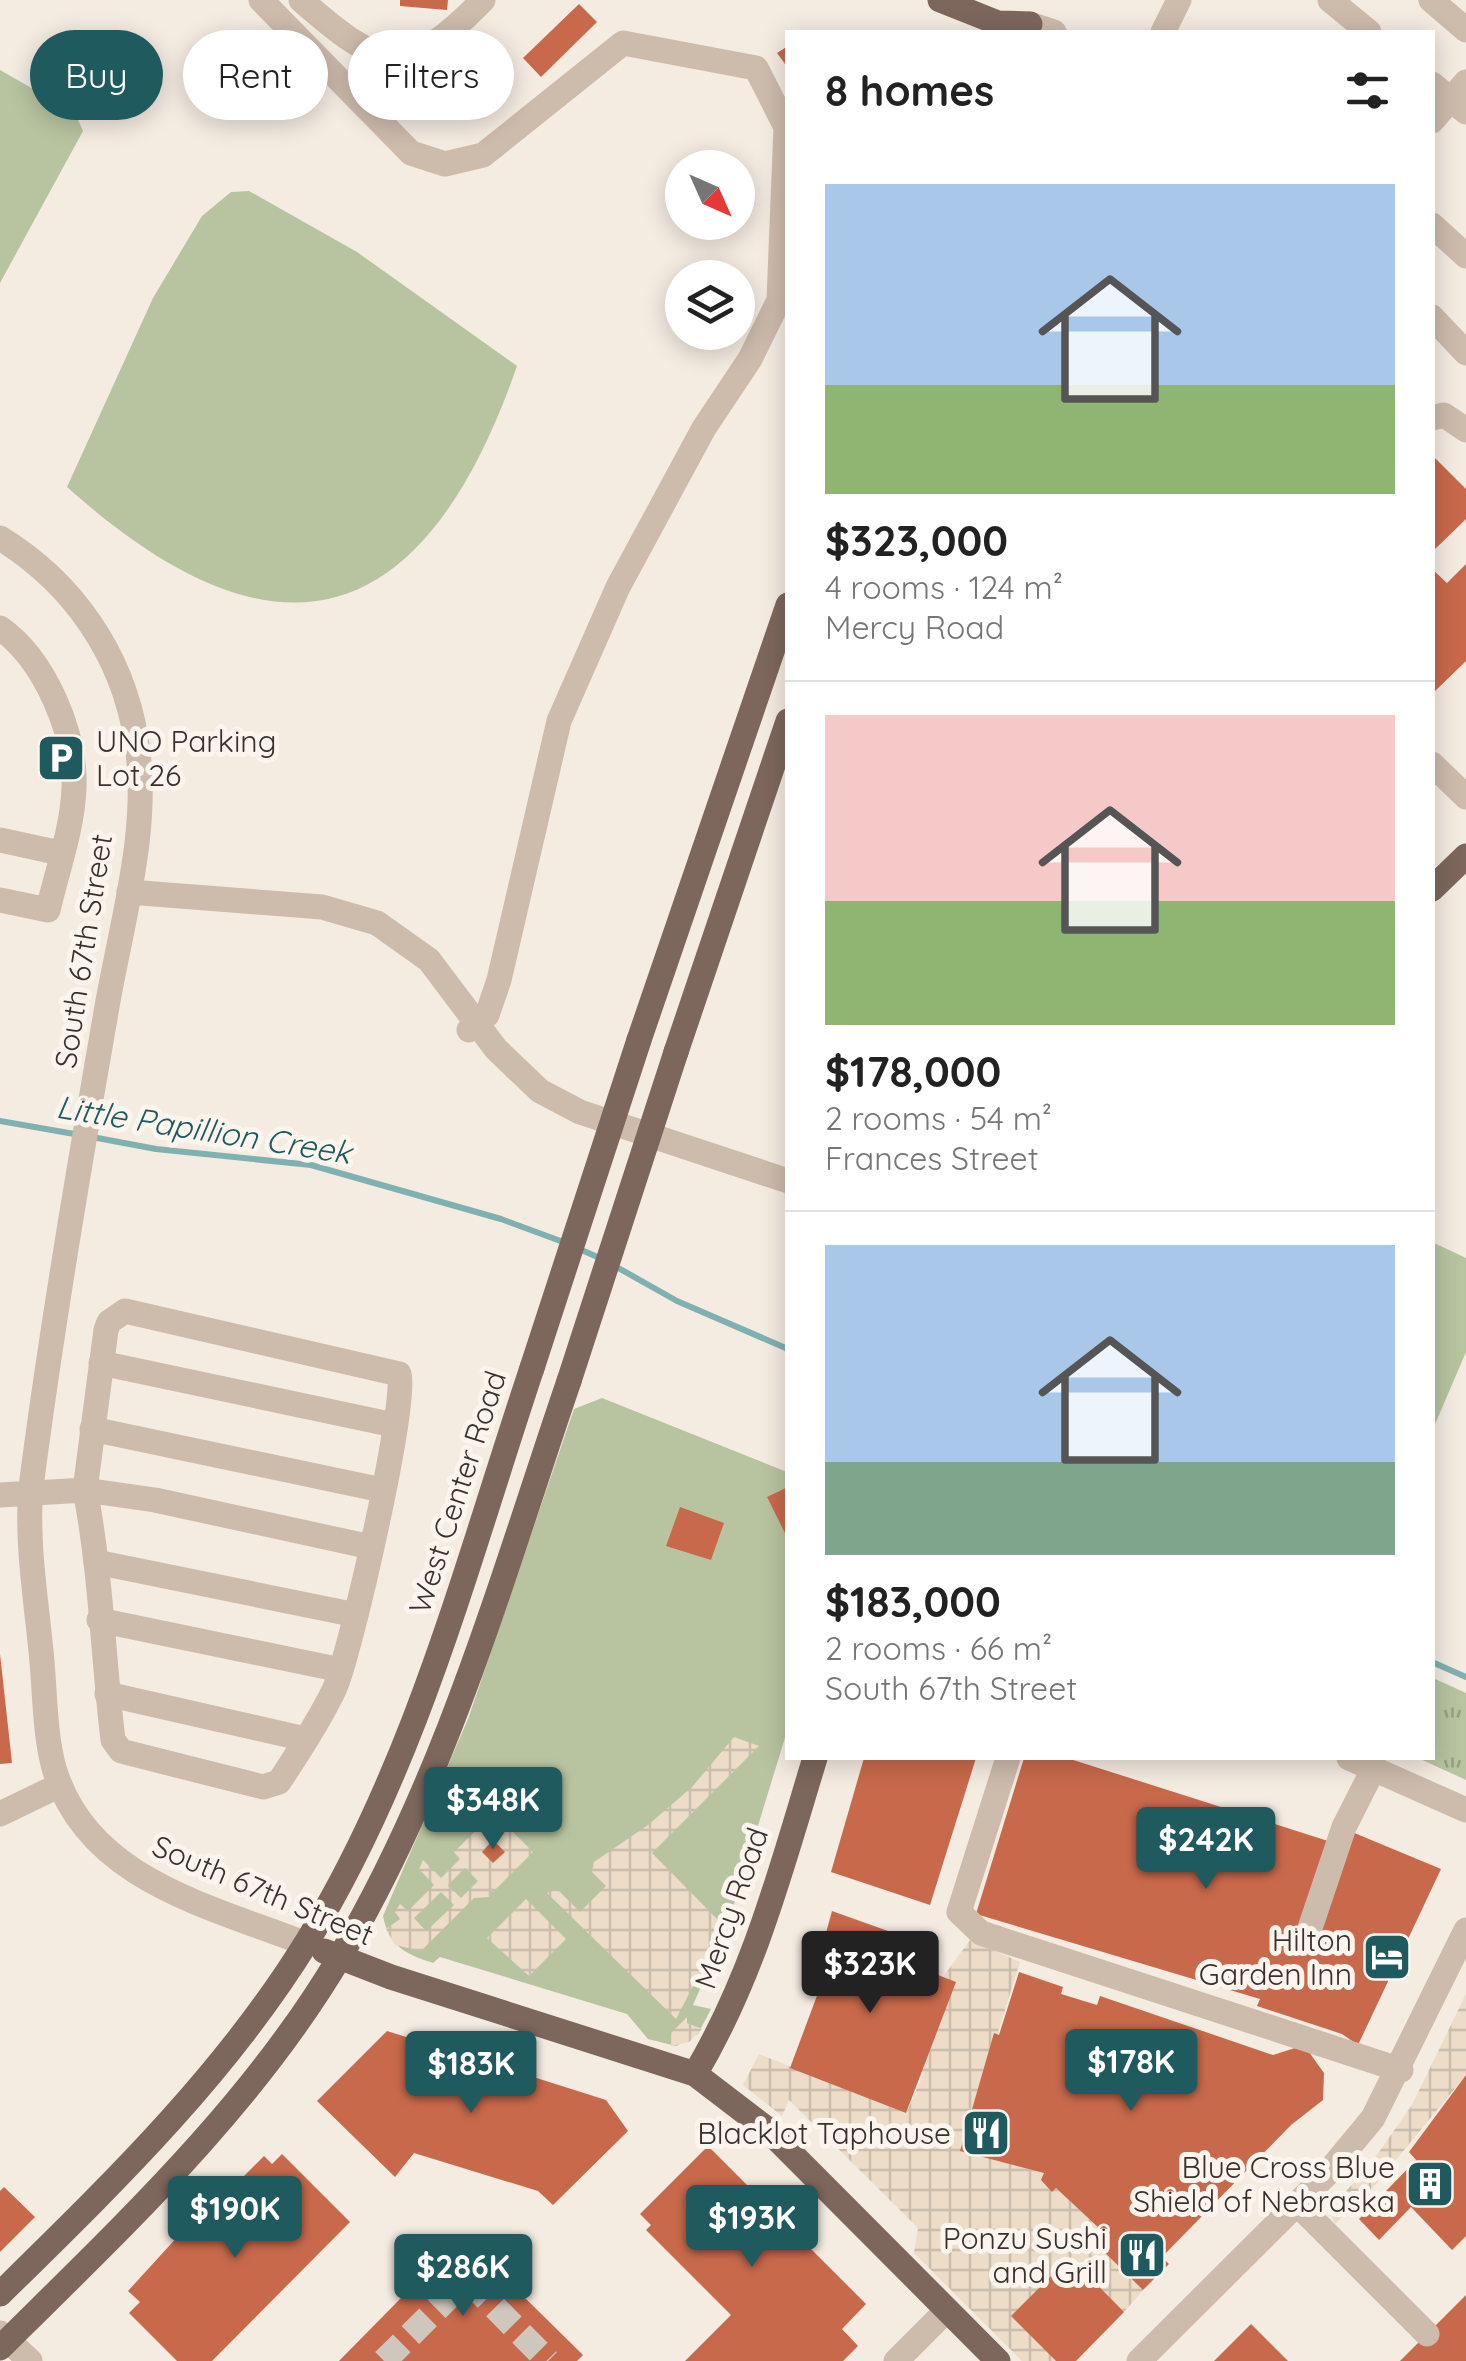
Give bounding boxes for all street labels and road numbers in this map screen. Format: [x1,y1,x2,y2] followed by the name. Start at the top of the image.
[46,831,120,1071] street label: South 67th Street
[400,1366,514,1618] street label: West Center Road
[686,1822,776,1994] street label: Mercy Road
[147,1826,379,1954] street label: South 67th Street

